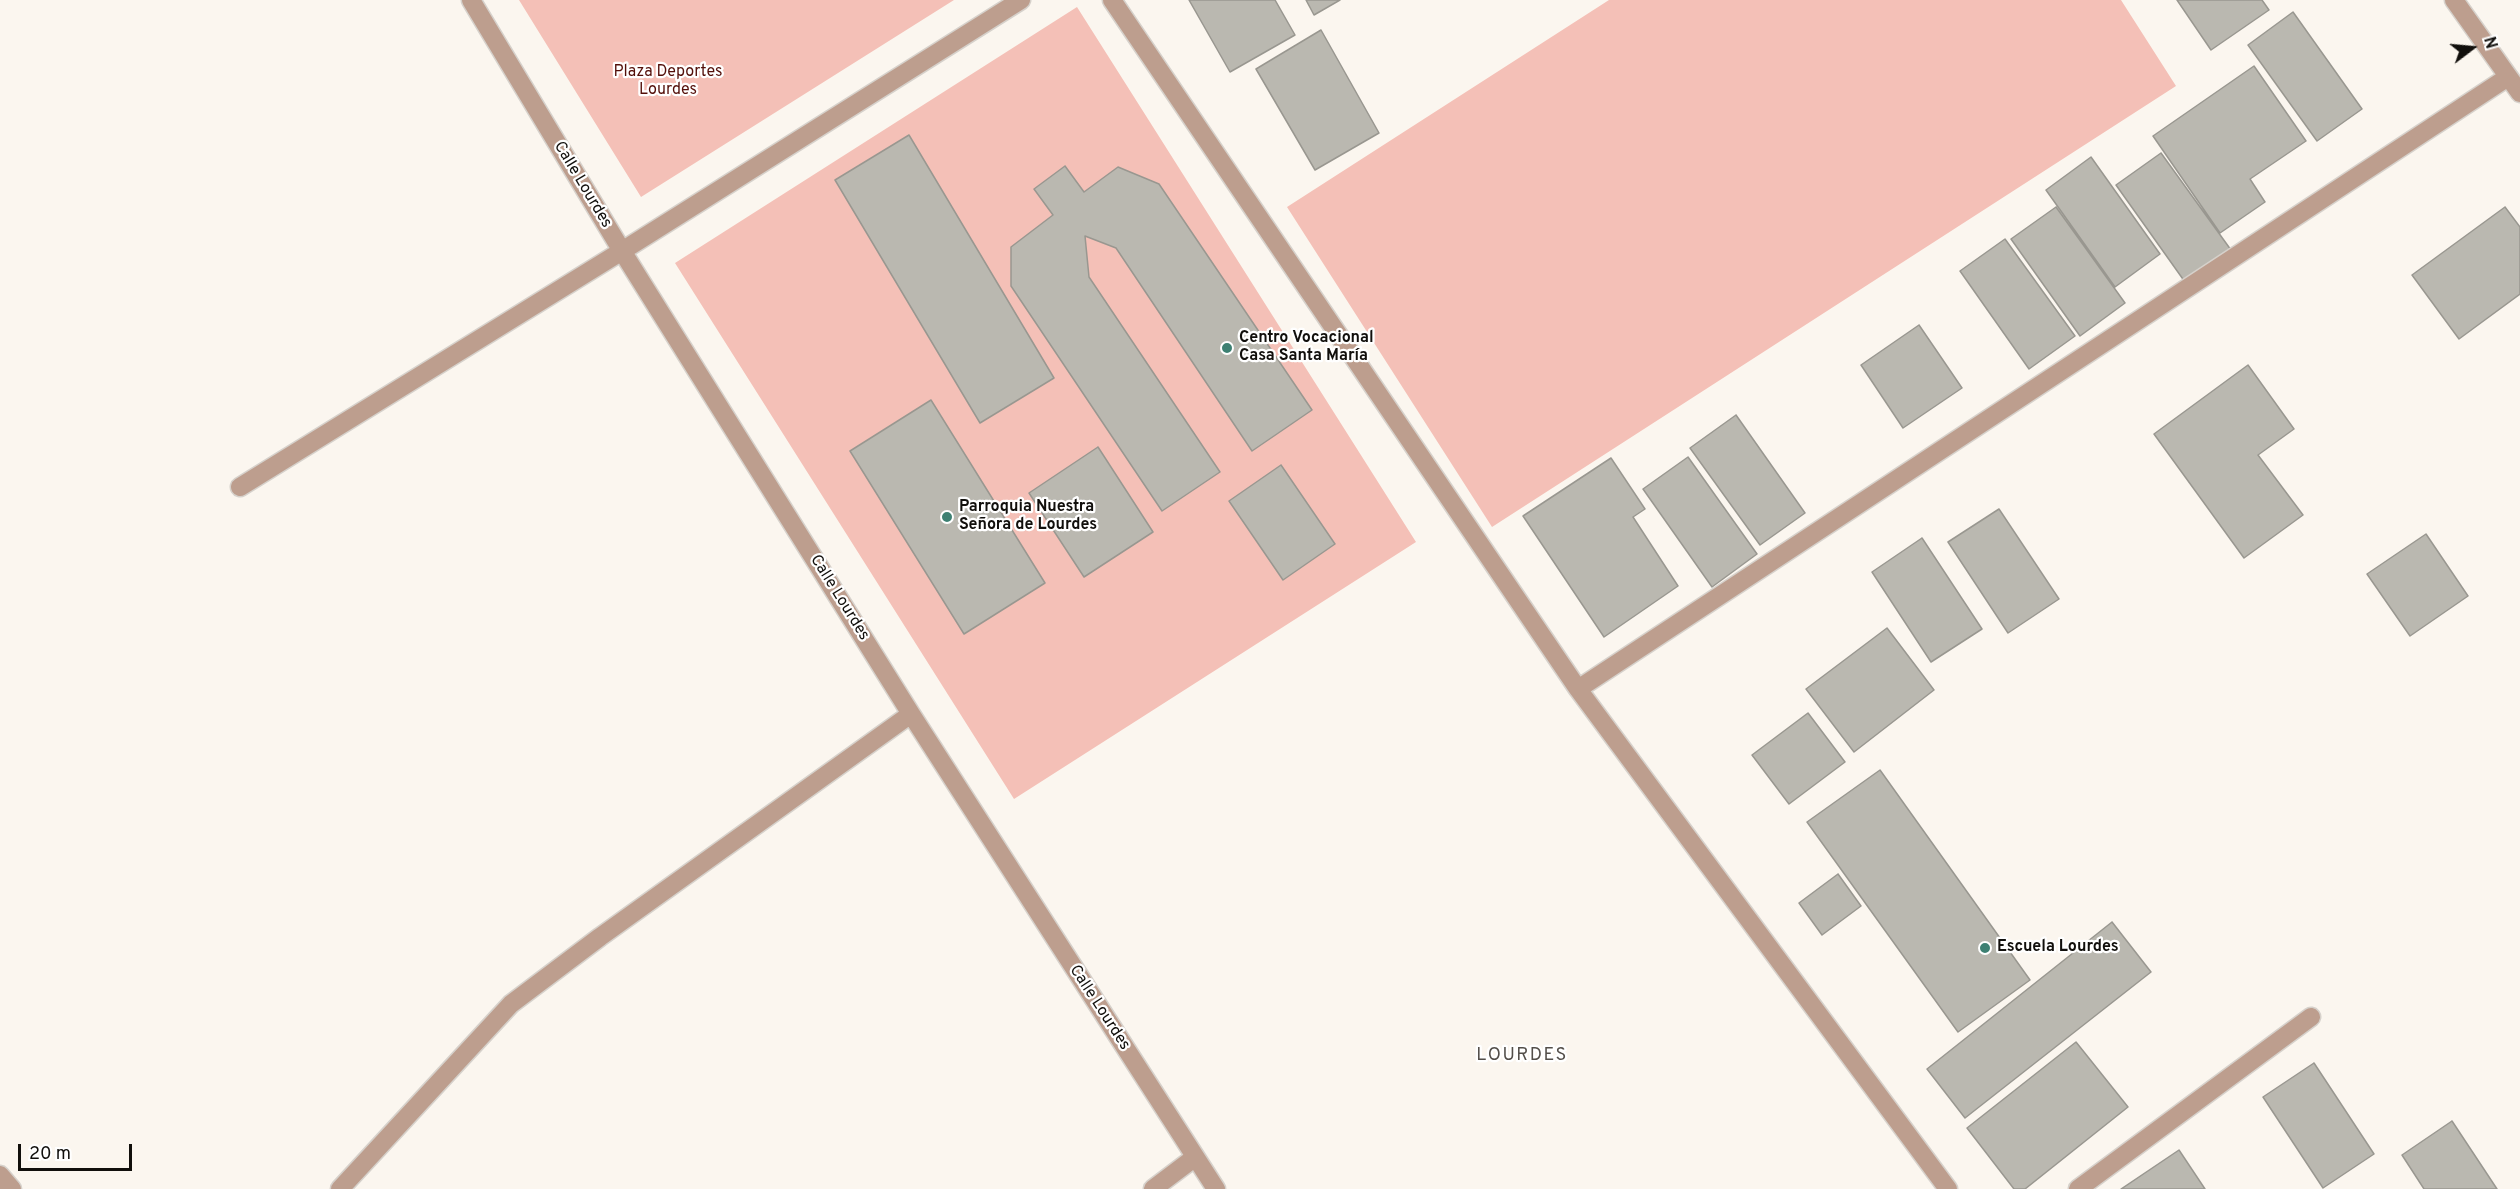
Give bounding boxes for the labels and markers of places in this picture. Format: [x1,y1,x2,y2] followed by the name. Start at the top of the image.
[1239,329,1374,367] place label: Centro Vocacional Casa Santa María
[1220,341,1234,355] marker: Centro Vocacional Casa Santa María
[959,498,1097,536] place label: Parroquia Nuestra Señora de Lourdes
[940,510,954,524] marker: Parroquia Nuestra Señora de Lourdes
[1997,938,2119,958] place label: Escuela Lourdes
[1978,941,1992,955] marker: Escuela Lourdes

